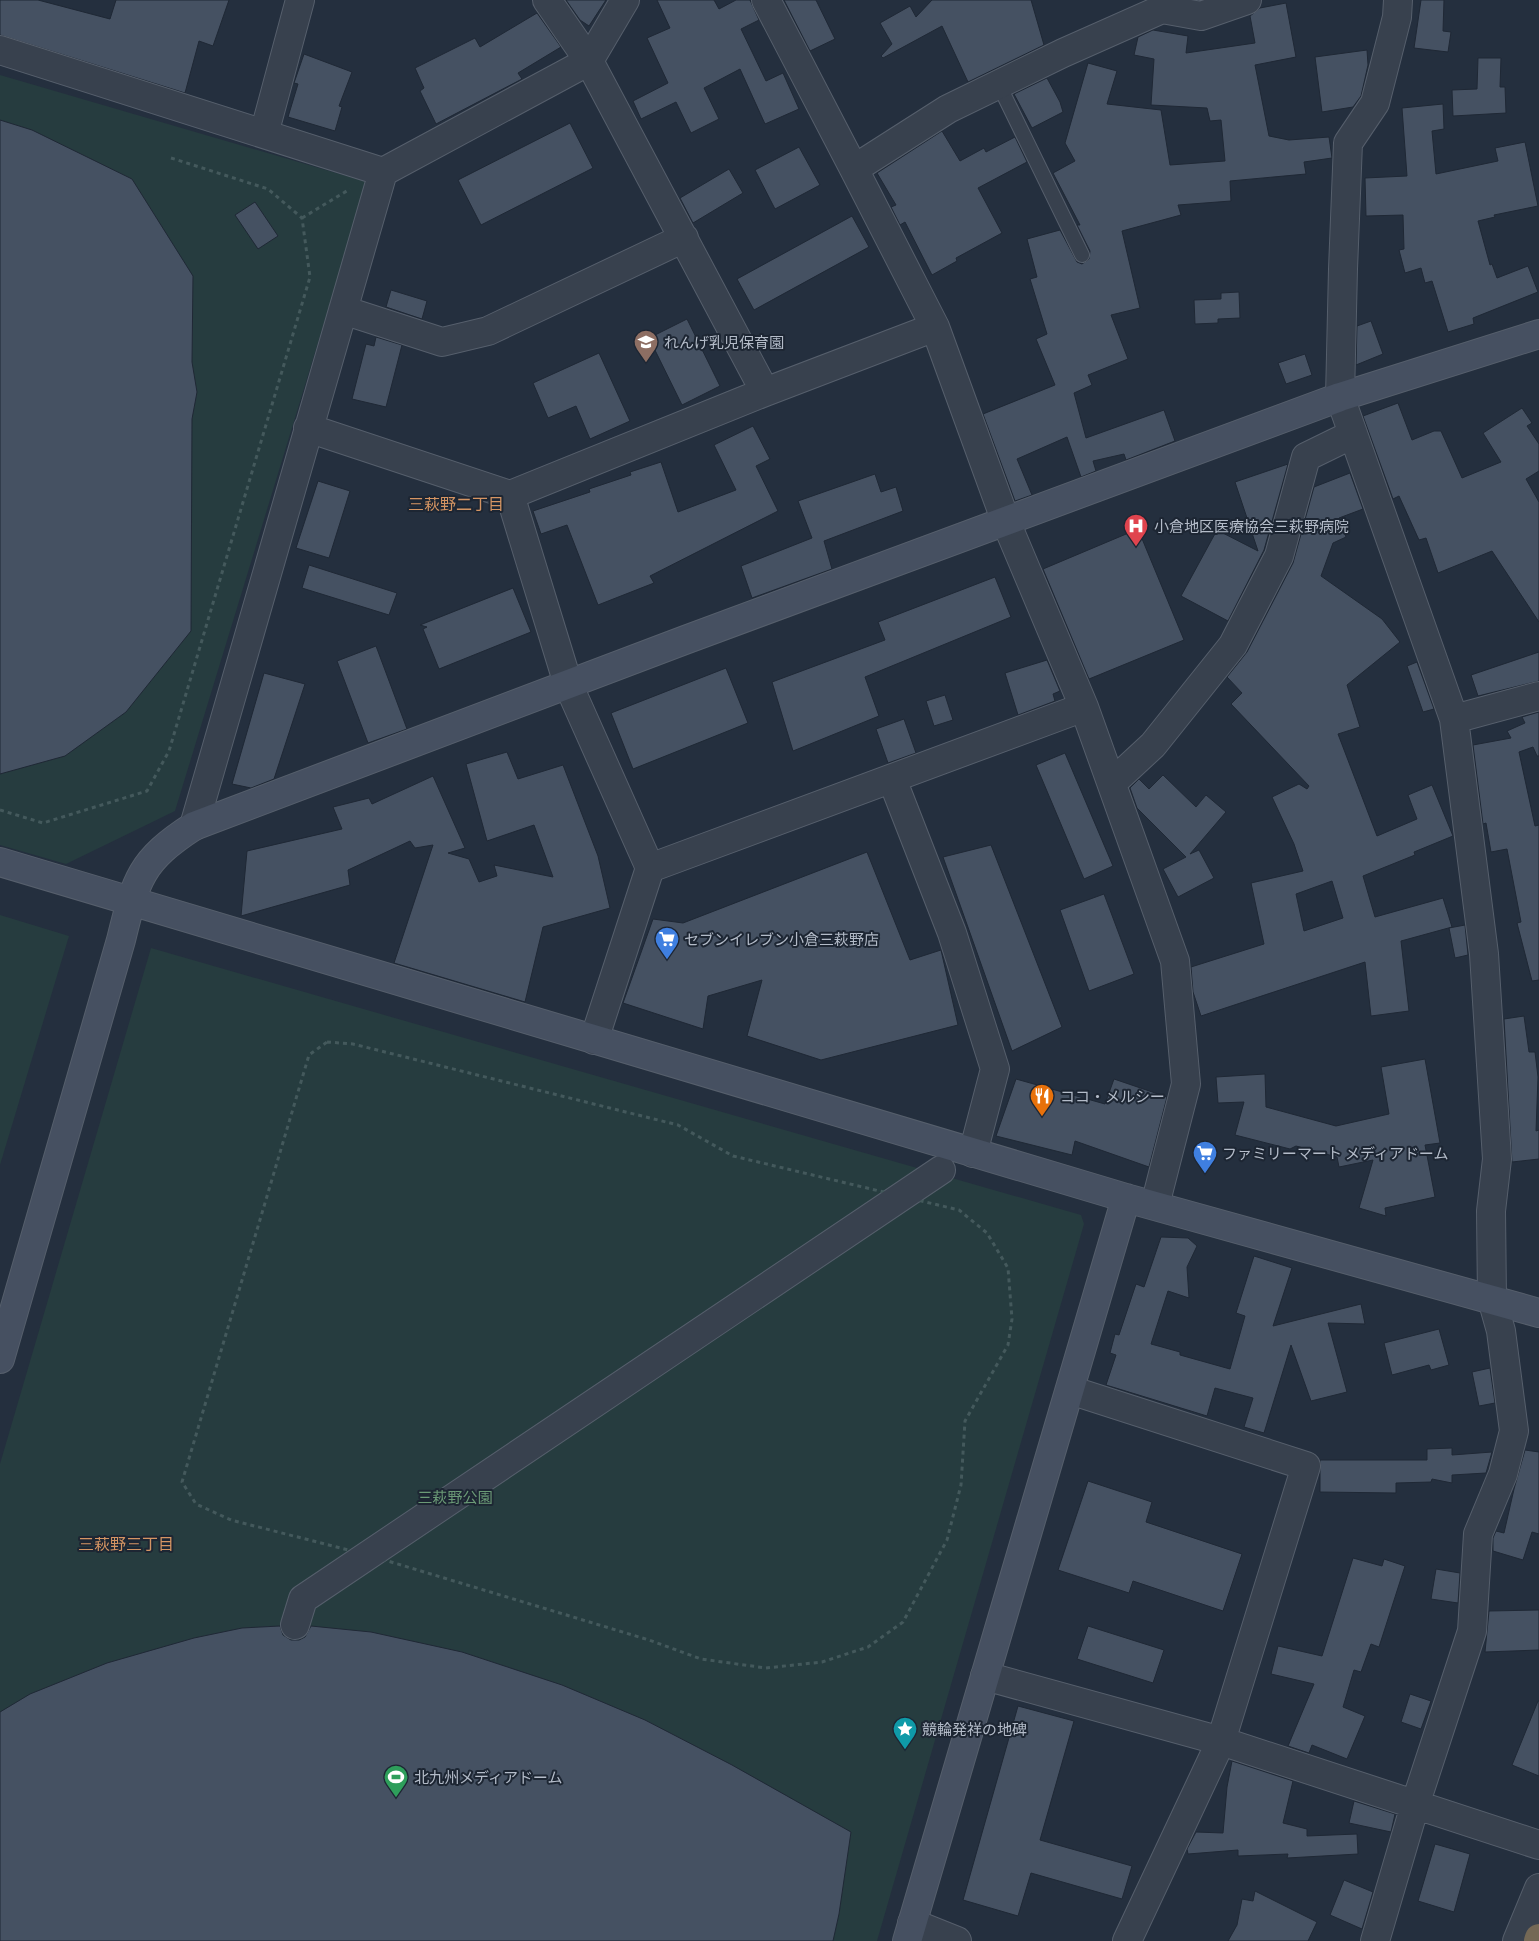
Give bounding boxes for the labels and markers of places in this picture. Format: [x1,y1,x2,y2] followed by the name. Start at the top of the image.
[633,329,659,363] school or university icon: れんげ乳児保育園
[664,333,784,351] place label: れんげ乳児保育園
[1123,513,1149,547] hospital icon: 小倉地区医療協会三萩野病院
[1154,517,1349,535] place label: 小倉地区医療協会三萩野病院
[654,926,680,960] supermarket icon: セブンイレブン小倉三萩野店
[684,930,879,948] place label: セブンイレブン小倉三萩野店
[1029,1083,1055,1117] restaurant icon: ココ・メルシー
[1060,1087,1165,1105] place label: ココ・メルシー
[1192,1140,1218,1174] supermarket icon: ファミリーマート メディアドーム
[1222,1144,1449,1162] place label: ファミリーマート メディアドーム
[892,1716,918,1750] place icon: 競輪発祥の地碑
[922,1720,1027,1738] place label: 競輪発祥の地碑
[383,1764,409,1798] sports icon: 北九州メディアドーム
[414,1768,563,1786] place label: 北九州メディアドーム

